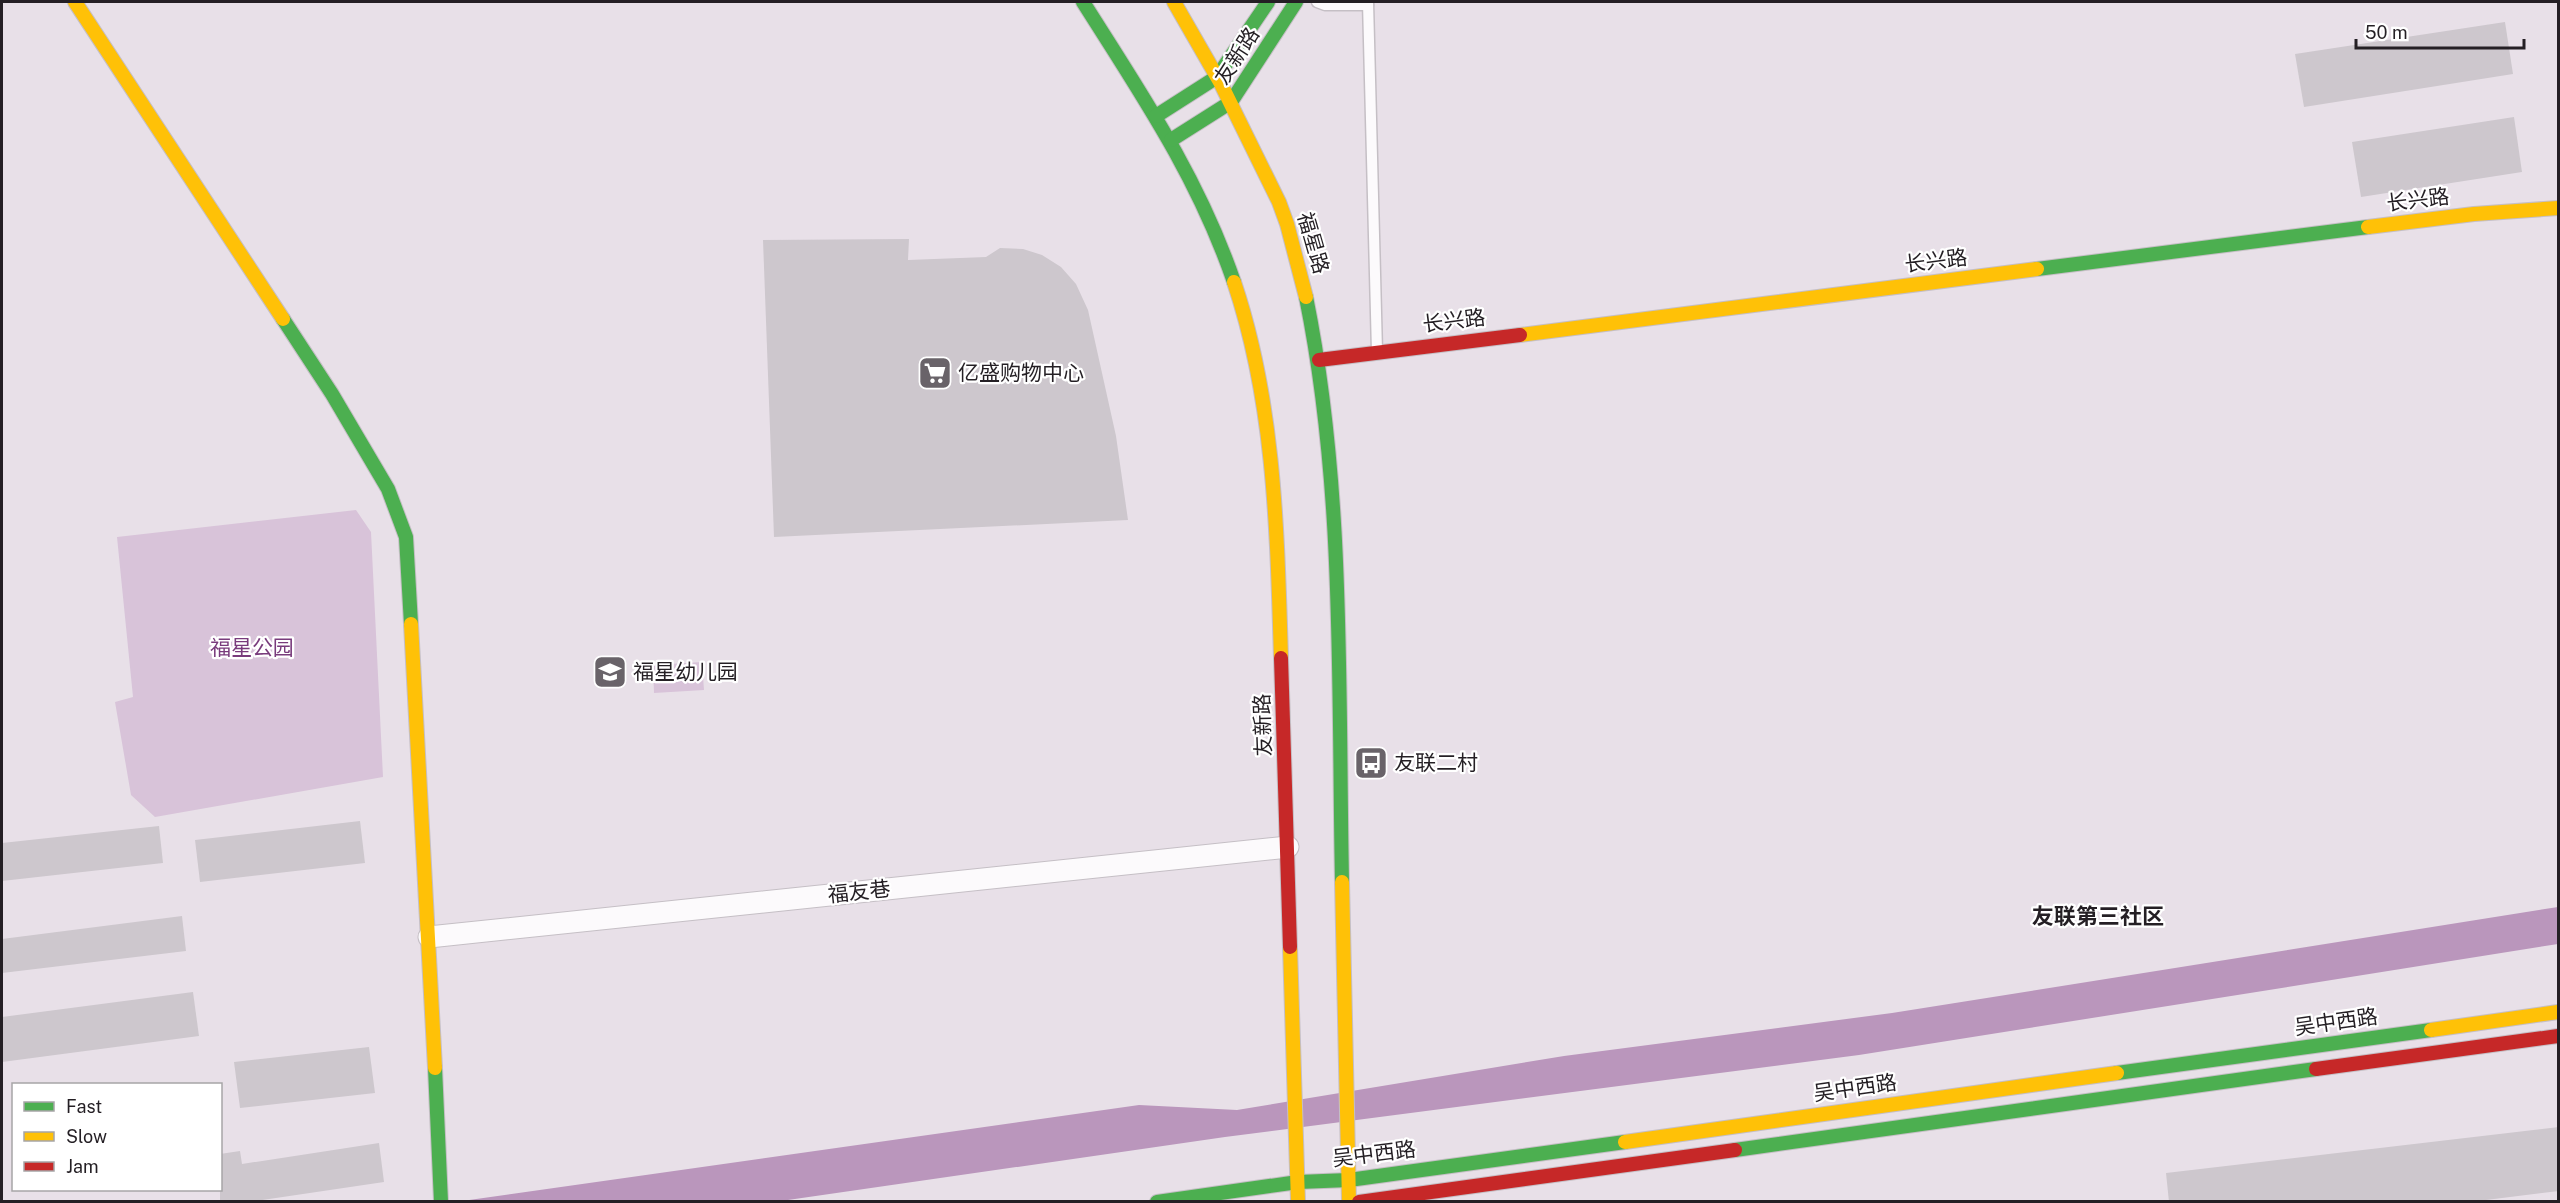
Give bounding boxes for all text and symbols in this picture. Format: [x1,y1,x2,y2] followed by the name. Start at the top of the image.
[2356,12,2524,50] scale bar
[2365,22,2408,43] text: 50 m
[1209,23,1264,89] street label: 友新路
[2385,183,2451,216] street label: 长兴路
[1293,209,1334,277] street label: 福星路
[1903,244,1969,277] street label: 长兴路
[1421,304,1487,337] street label: 长兴路
[917,355,953,391] supermarket icon: 亿盛购物中心
[958,360,1084,385] place label: 亿盛购物中心
[210,635,294,660] park label: 福星公园
[592,654,628,690] school or university icon: 福星幼儿园
[633,659,738,684] place label: 福星幼儿园
[1249,693,1276,757] street label: 友新路
[1353,745,1389,781] bus stop icon: 友联二村
[1394,750,1478,775] place label: 友联二村
[826,876,892,907] street label: 福友巷
[2032,903,2164,929] district label: 友联第三社区
[2293,1003,2379,1040] street label: 吴中西路
[1812,1069,1898,1106] street label: 吴中西路
[12,1083,222,1191] legend
[66,1096,102,1117] text: Fast
[66,1126,107,1147] text: Slow
[1331,1136,1417,1171] street label: 吴中西路
[66,1156,99,1177] text: Jam

